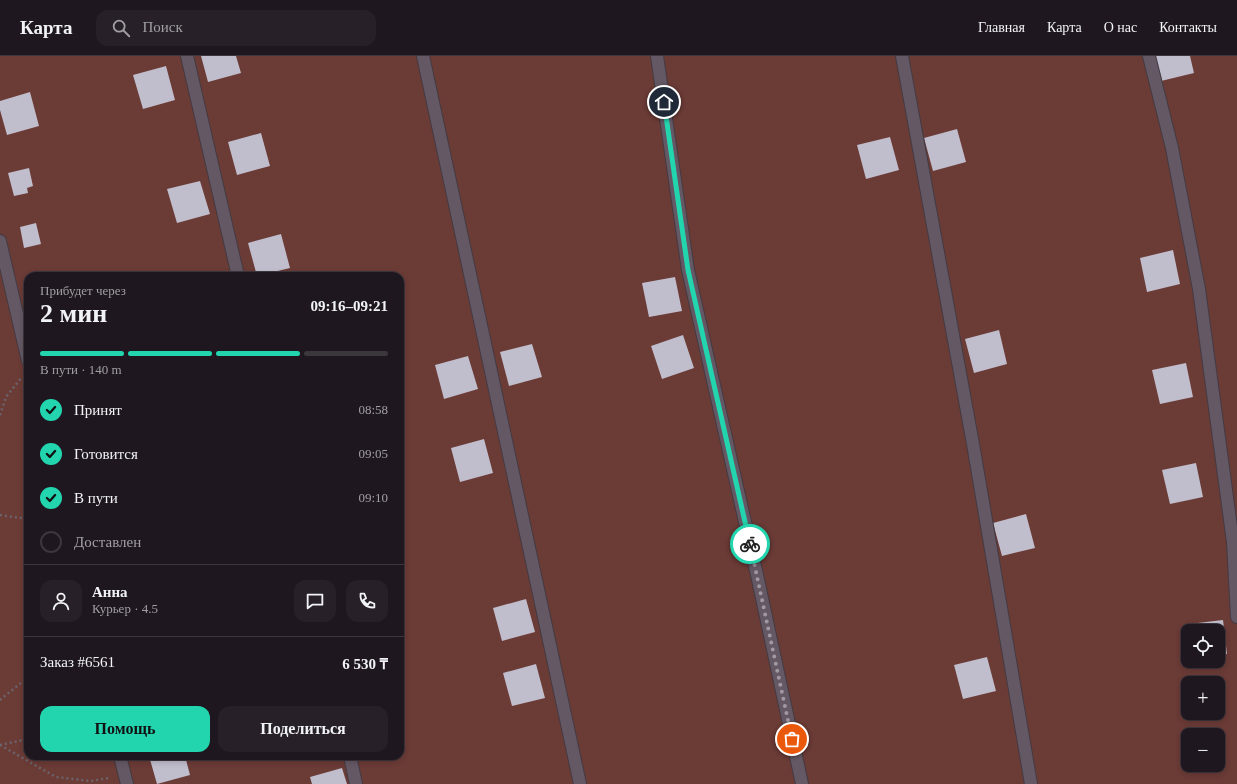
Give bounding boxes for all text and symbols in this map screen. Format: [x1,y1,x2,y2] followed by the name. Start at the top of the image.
[96,10,376,46] search box
[20,17,72,38] text: Карта
[110,17,132,39] icon: search
[142,19,183,35] text: Поиск
[978,20,1025,35] text: Главная
[1047,20,1082,35] text: Карта
[1104,20,1137,35] text: О нас
[1159,20,1217,35] text: Контакты
[647,85,681,119] pin
[653,91,675,113] icon: home
[40,283,126,298] text: Прибудет через
[311,298,388,314] text: 09:16–09:21
[40,299,107,328] text: 2 мин
[40,362,122,377] text: В пути · 140 m
[40,399,62,421] icon: check
[74,402,122,418] text: Принят
[358,402,388,417] text: 08:58
[40,443,62,465] icon: check
[74,446,138,462] text: Готовится
[358,446,388,461] text: 09:05
[40,487,62,509] icon: check
[74,490,118,506] text: В пути
[358,490,388,505] text: 09:10
[730,524,770,564] courier
[739,533,761,555] icon: bike
[74,534,141,550] text: Доставлен
[40,580,82,622] button: person
[294,580,336,622] button: chat
[346,580,388,622] button: phone
[92,584,128,600] text: Анна
[92,601,158,616] text: Курьер · 4.5
[1181,624,1225,772] map controls
[1181,624,1225,668] button: locate
[40,654,115,670] text: Заказ #6561
[342,656,388,672] text: 6 530 ₸
[1181,676,1225,720] button: +
[40,706,210,752] button: Помощь
[218,706,388,752] button: Поделиться
[775,722,809,756] pin
[781,728,803,750] icon: bag
[1181,728,1225,772] button: −

